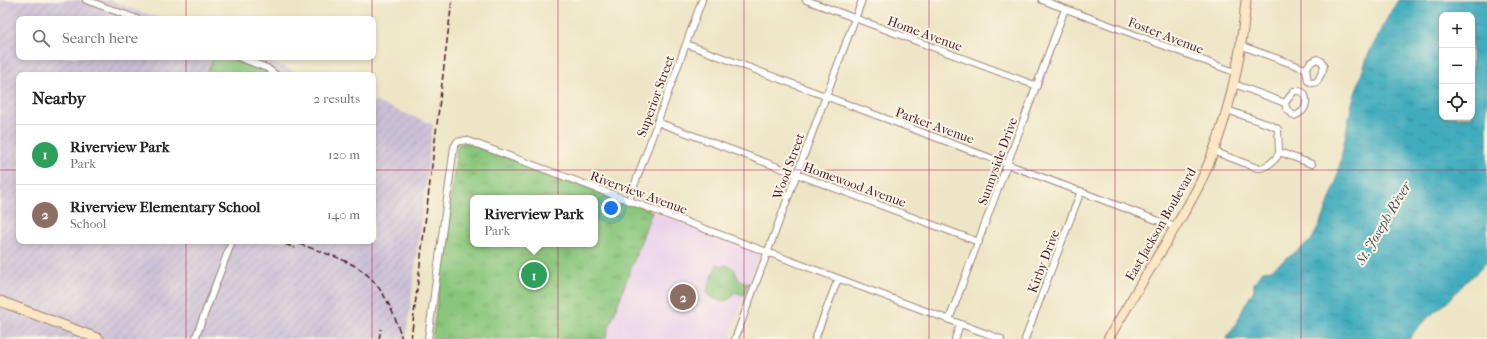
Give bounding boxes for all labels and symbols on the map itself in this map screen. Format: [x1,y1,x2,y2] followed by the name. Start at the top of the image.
[885,13,965,54] street label: Home Avenue
[1126,14,1206,57] street label: Foster Avenue
[634,53,677,139] street label: Superior Street
[894,104,977,147] street label: Parker Avenue
[975,115,1020,207] street label: Sunnyside Drive
[769,131,807,202] street label: Wood Street
[801,159,909,210] street label: Homewood Avenue
[1122,164,1199,283] street label: East Jackson Boulevard
[588,168,690,217] street label: Riverview Avenue
[1352,177,1416,269] water label: St. Joseph River
[601,198,621,218] your location
[1025,227,1063,295] street label: Kirby Drive
[521,260,547,290] pin: 1
[670,282,696,312] pin: 2

